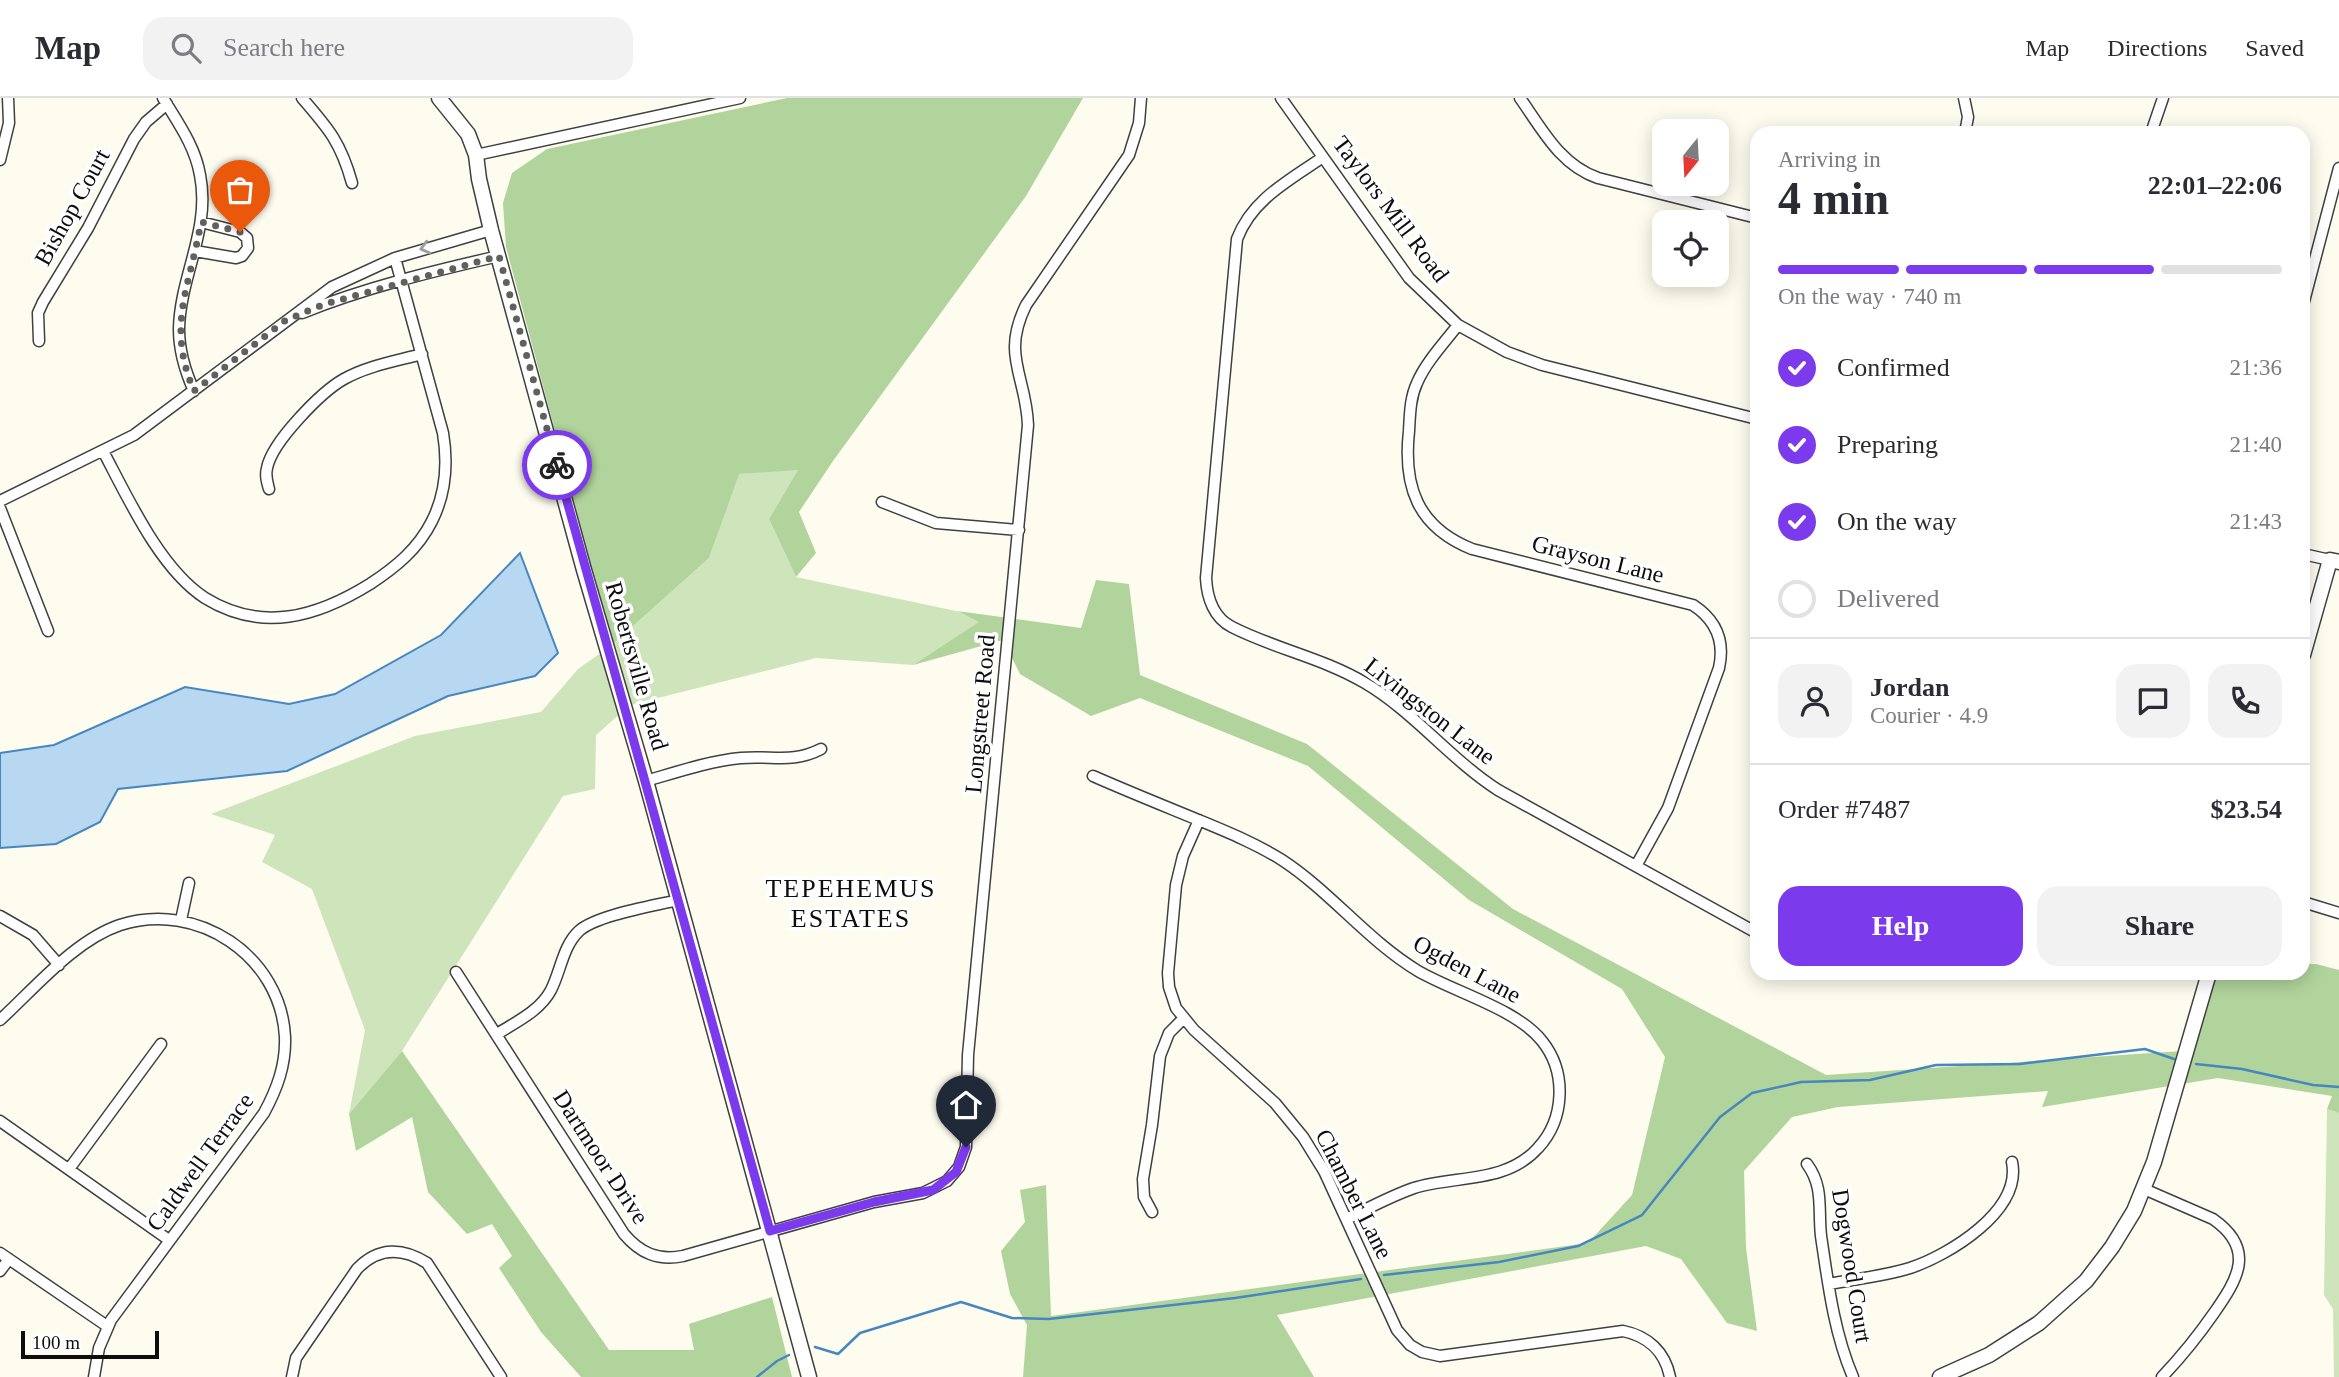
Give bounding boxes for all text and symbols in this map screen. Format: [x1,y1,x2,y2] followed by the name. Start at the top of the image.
[143,17,633,80] search box
[167,29,205,67] icon: search
[35,30,101,66] text: Map
[223,33,345,62] text: Search here
[2025,35,2069,61] text: Map
[2107,35,2207,61] text: Directions
[2245,35,2304,61] text: Saved
[1652,119,1729,196] north arrow
[1652,119,1729,287] map controls
[1328,131,1454,287] street label: Taylors Mill Road
[29,144,115,270] street label: Bishop Court
[1778,147,1881,172] text: Arriving in
[210,160,270,232] pin
[221,171,259,209] icon: bag
[2148,171,2282,200] text: 22:01–22:06
[1778,173,1889,224] text: 4 min
[1652,210,1729,287] button: locate
[420,240,432,255] one-way arrow
[1778,284,1961,309] text: On the way · 740 m
[1778,349,1816,387] icon: check
[1837,353,1950,382] text: Confirmed
[2230,355,2282,380] text: 21:36
[1778,426,1816,464] icon: check
[522,430,592,500] courier
[1837,430,1938,459] text: Preparing
[2230,432,2282,457] text: 21:40
[538,446,576,484] icon: bike
[1778,503,1816,541] icon: check
[1837,507,1957,536] text: On the way
[2230,509,2282,534] text: 21:43
[1529,530,1667,588] street label: Grayson Lane
[601,579,673,753] street label: Robertsville Road
[1837,584,1940,613] text: Delivered
[960,634,1000,794] street label: Longstreet Road
[1360,652,1500,770] street label: Livingston Lane
[1778,664,1852,738] button: person
[2116,664,2190,738] button: chat
[2208,664,2282,738] button: phone
[1870,673,1949,702] text: Jordan
[1870,703,1988,728] text: Courier · 4.9
[1778,795,1910,824] text: Order #7487
[2211,795,2282,824] text: $23.54
[765,874,937,933] district label: TEPEHEMUS ESTATES
[1778,886,2023,966] button: Help
[2037,886,2282,966] button: Share
[1409,930,1525,1008] street label: Ogden Lane
[936,1075,996,1147] pin
[548,1085,654,1229] street label: Dartmoor Drive
[947,1086,985,1124] icon: home
[141,1088,259,1236] street label: Caldwell Terrace
[1310,1125,1398,1263] street label: Chamber Lane
[1827,1187,1877,1345] street label: Dogwood Court
[21,1328,159,1360] scale bar
[32,1332,80,1353] text: 100 m

